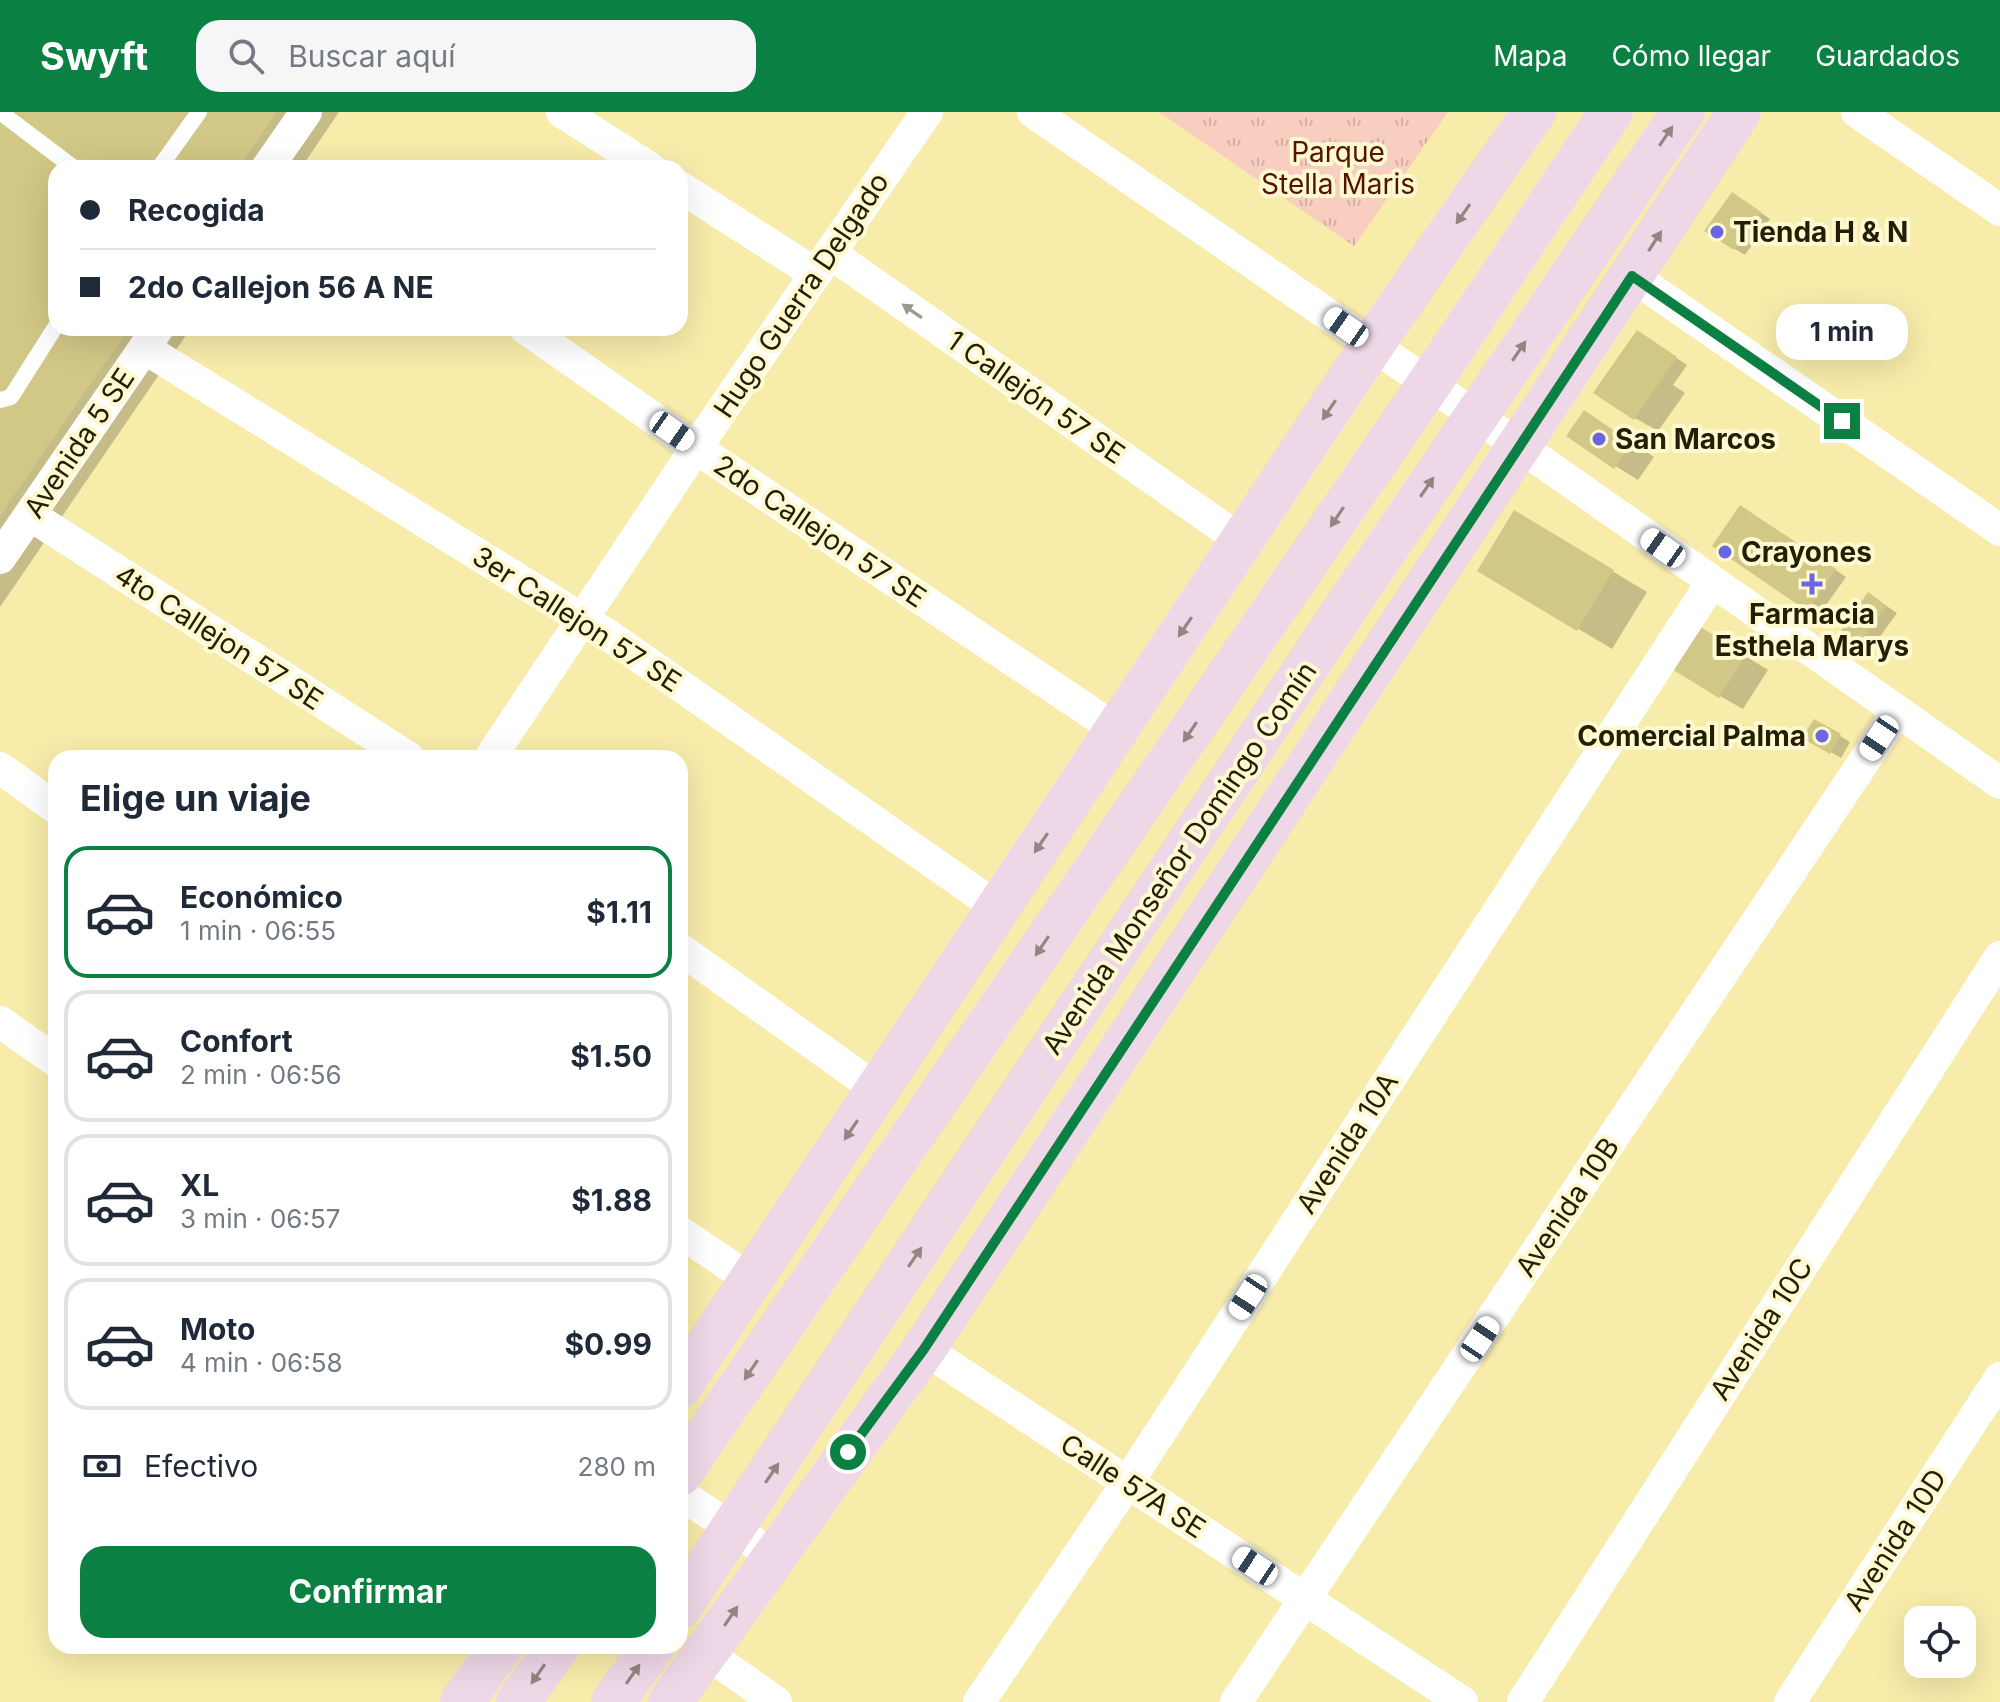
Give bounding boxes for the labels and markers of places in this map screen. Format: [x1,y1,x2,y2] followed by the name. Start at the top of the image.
[1733,215,1908,249] place label: Tienda H & N
[1708,223,1726,241] marker: Tienda H & N
[1615,422,1776,456] place label: San Marcos
[1590,430,1608,448] marker: San Marcos
[1741,535,1872,569] place label: Crayones
[1716,543,1734,561] marker: Crayones
[1803,575,1821,593] marker: Farmacia Esthela Marys
[1715,597,1909,663] place label: Farmacia Esthela Marys
[1577,719,1806,753] place label: Comercial Palma
[1813,727,1831,745] marker: Comercial Palma

